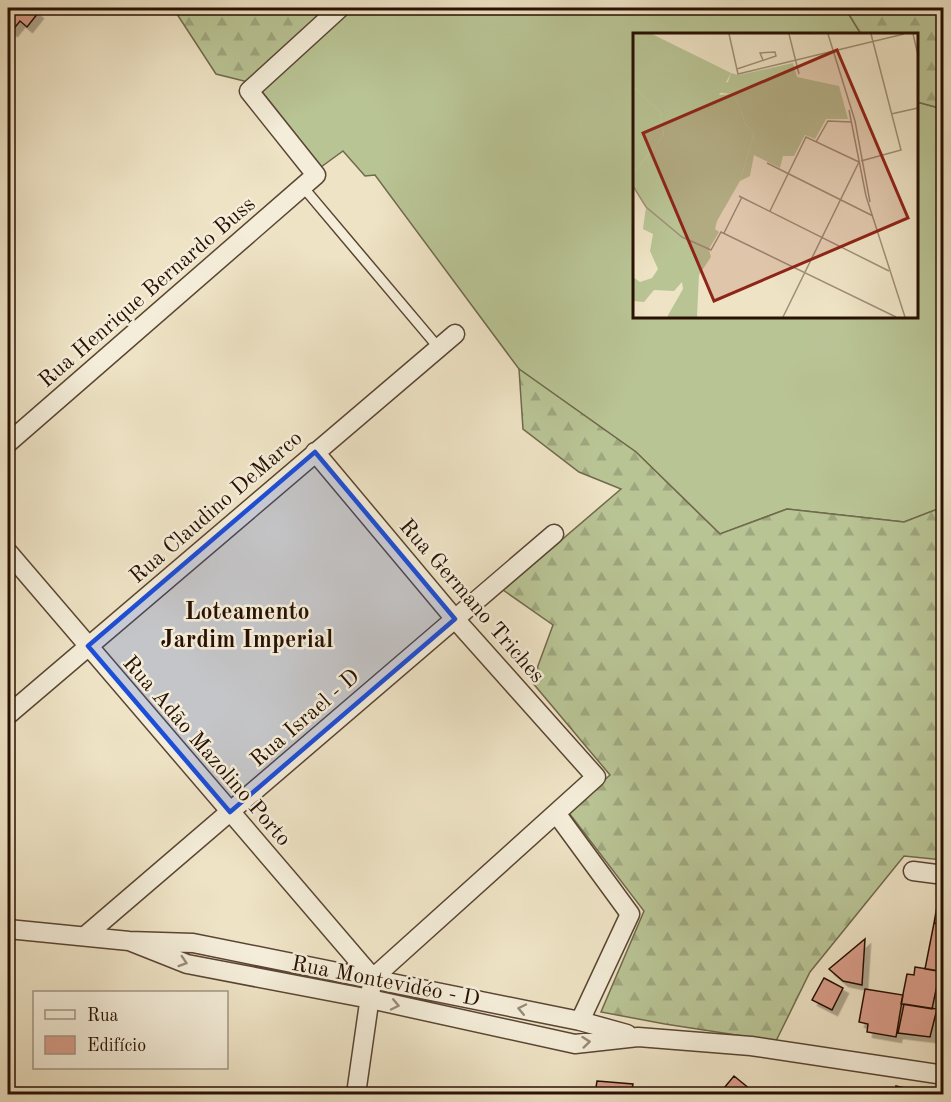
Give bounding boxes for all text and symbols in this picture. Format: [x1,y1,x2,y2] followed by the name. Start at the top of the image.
[633,33,918,318] inset map
[35,193,260,392] street label: Rua Henrique Bernardo Buss
[126,427,307,588] street label: Rua Claudino DeMarco
[395,515,548,687] street label: Rua Germano Triches
[161,601,333,653] district label: Loteamento Jardim Imperial
[118,652,295,851] street label: Rua Adão Mazolino Porto
[247,665,364,772] street label: Rua Israel - D
[290,953,482,1011] street label: Rua Montevidéo - D
[177,954,188,967] one-way arrow
[33,991,228,1069] legend
[390,998,400,1011] one-way arrow
[518,1003,528,1016] one-way arrow
[87,1007,118,1025] text: Rua
[581,1036,590,1049] one-way arrow
[87,1037,146,1055] text: Edifício

